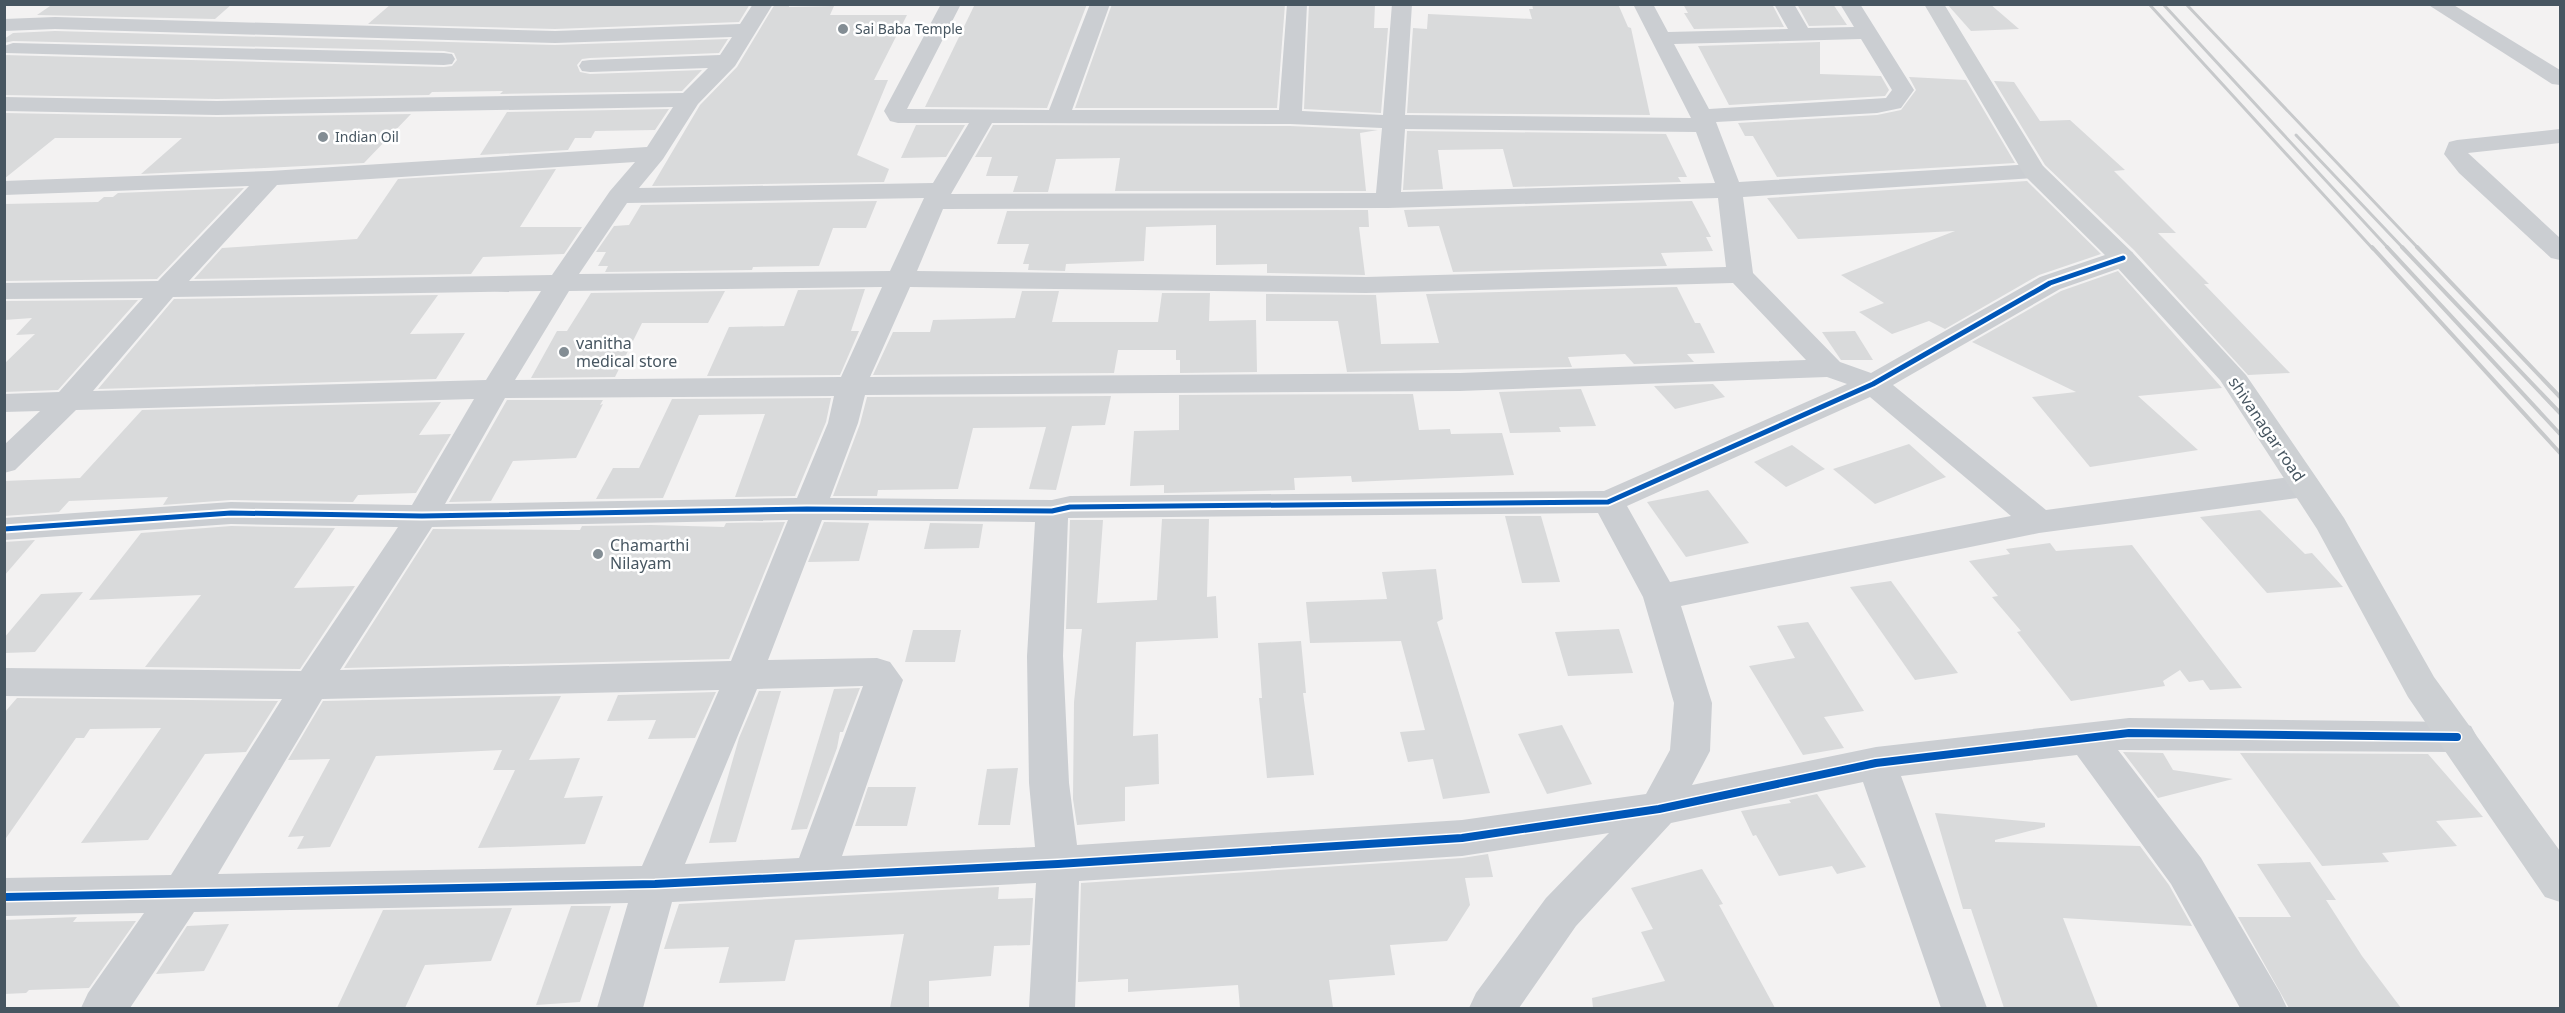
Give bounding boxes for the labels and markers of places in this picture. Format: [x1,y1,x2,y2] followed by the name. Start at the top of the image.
[855,19,963,38] place label: Sai Baba Temple
[836,22,850,36] marker: Sai Baba Temple
[335,127,399,146] place label: Indian Oil
[316,130,330,144] marker: Indian Oil
[576,332,677,372] place label: vanitha medical store
[557,345,571,359] marker: vanitha medical store
[610,534,689,574] place label: Chamarthi Nilayam
[591,547,605,561] marker: Chamarthi Nilayam

